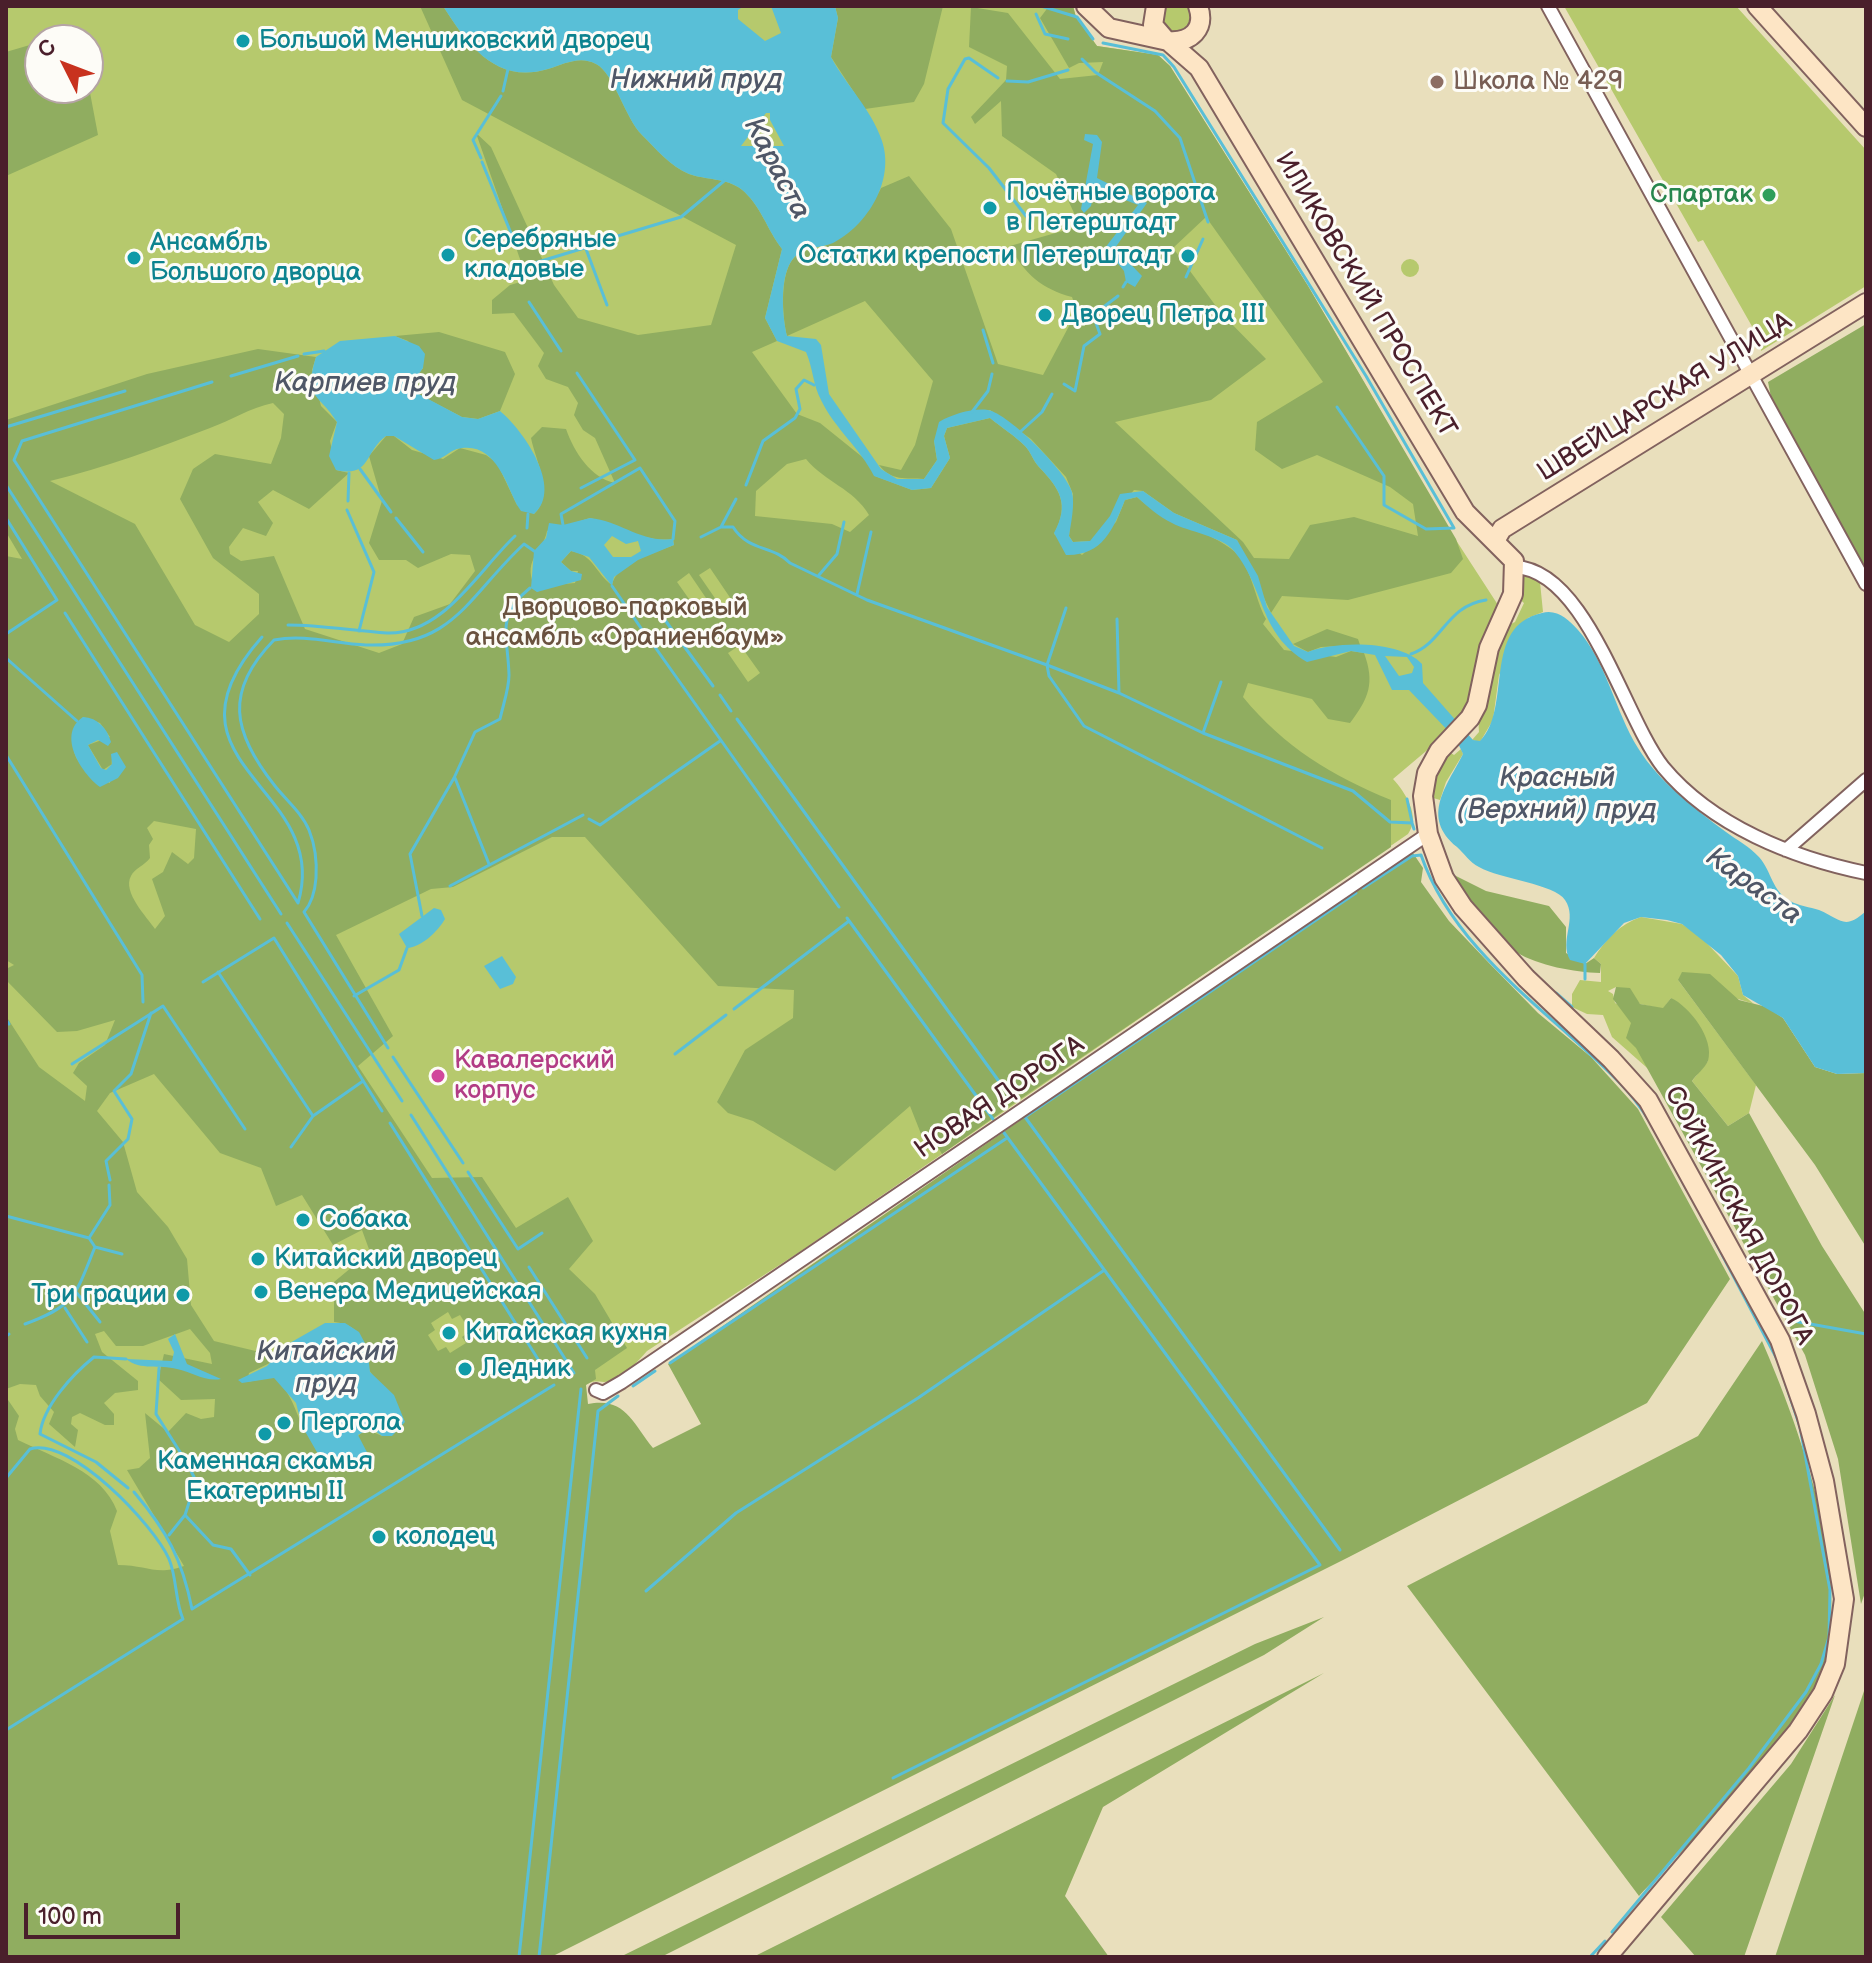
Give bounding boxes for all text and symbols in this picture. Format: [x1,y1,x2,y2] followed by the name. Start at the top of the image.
[24,24,104,104] north arrow
[259,25,650,57] place label: Большой Меншиковский дворец
[234,32,252,50] marker: Большой Меншиковский дворец
[32,34,62,64] text: С
[610,64,782,98] water label: Нижний пруд
[1453,66,1623,98] place label: Школа № 429
[1428,73,1446,91] marker: Школа № 429
[735,112,817,226] water label: Караста
[1267,147,1463,443] street label: ИЛИКОВСКИЙ ПРОСПЕКТ
[1006,177,1216,238] place label: Почётные ворота в Петерштадт
[1650,179,1753,211] place label: Спартак
[1760,186,1778,204] marker: Спартак
[981,199,999,217] marker: Почётные ворота в Петерштадт
[464,224,616,286] place label: Серебряные кладовые
[150,227,361,288] place label: Ансамбль Большого дворца
[798,240,1172,272] place label: Остатки крепости Петерштадт
[439,246,457,264] marker: Серебряные кладовые
[1179,247,1197,265] marker: Остатки крепости Петерштадт
[125,249,143,267] marker: Ансамбль Большого дворца
[1061,299,1265,331] place label: Дворец Петра III
[1036,306,1054,324] marker: Дворец Петра III
[1532,307,1798,489] street label: ШВЕЙЦАРСКАЯ УЛИЦА
[274,367,456,401] water label: Карпиев пруд
[466,592,784,654] park label: Дворцово-парковый ансамбль «Ораниенбаум»
[1457,762,1657,828] water label: Красный (Верхний) пруд
[1698,841,1808,933] water label: Караста
[909,1030,1091,1166] street label: НОВАЯ ДОРОГА
[454,1045,615,1106] place label: Кавалерский корпус
[429,1067,447,1085] marker: Кавалерский корпус
[1657,1081,1819,1351] street label: СОЙКИНСКАЯ ДОРОГА
[319,1204,409,1236] place label: Собака
[294,1211,312,1229] marker: Собака
[274,1243,497,1275] place label: Китайский дворец
[249,1250,267,1268] marker: Китайский дворец
[277,1276,541,1308] place label: Венера Медицейская
[31,1279,167,1311] place label: Три грации
[252,1283,270,1301] marker: Венера Медицейская
[174,1286,192,1304] marker: Три грации
[465,1317,668,1349] place label: Китайская кухня
[440,1324,458,1342] marker: Китайская кухня
[256,1336,396,1402] water label: Китайский пруд
[481,1353,571,1385] place label: Ледник
[456,1360,474,1378] marker: Ледник
[300,1407,402,1439] place label: Пергола
[275,1414,293,1432] marker: Пергола
[256,1425,274,1443] marker: Каменная скамья Екатерины II
[157,1446,373,1508] place label: Каменная скамья Екатерины II
[395,1521,495,1553] place label: колодец
[370,1528,388,1546] marker: колодец
[28,1887,184,1937] scale bar
[38,1902,102,1931] text: 100 m

